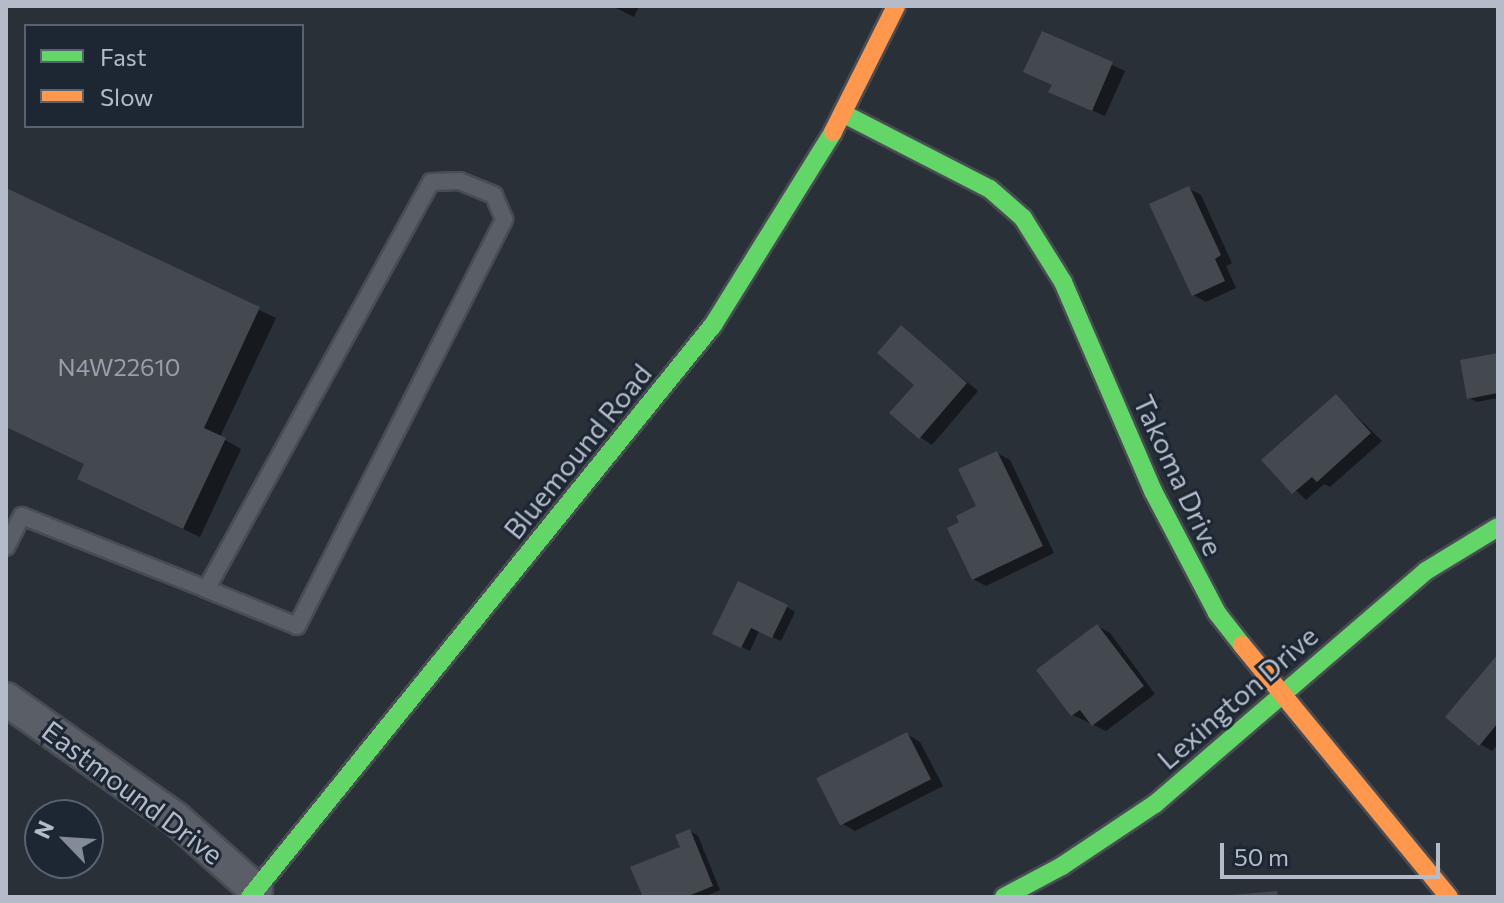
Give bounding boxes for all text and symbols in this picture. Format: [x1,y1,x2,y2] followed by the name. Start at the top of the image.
[24,24,304,128] legend
[100,42,147,71] text: Fast
[100,82,153,111] text: Slow
[58,353,180,381] house number: N4W22610
[496,357,658,545] street label: Bluemound Road
[1127,389,1231,561] street label: Takoma Drive
[1150,618,1324,776] street label: Lexington Drive
[36,713,230,871] street label: Eastmound Drive
[24,799,104,879] north arrow
[28,816,59,843] text: N
[1224,827,1444,877] scale bar
[1234,842,1289,871] text: 50 m

